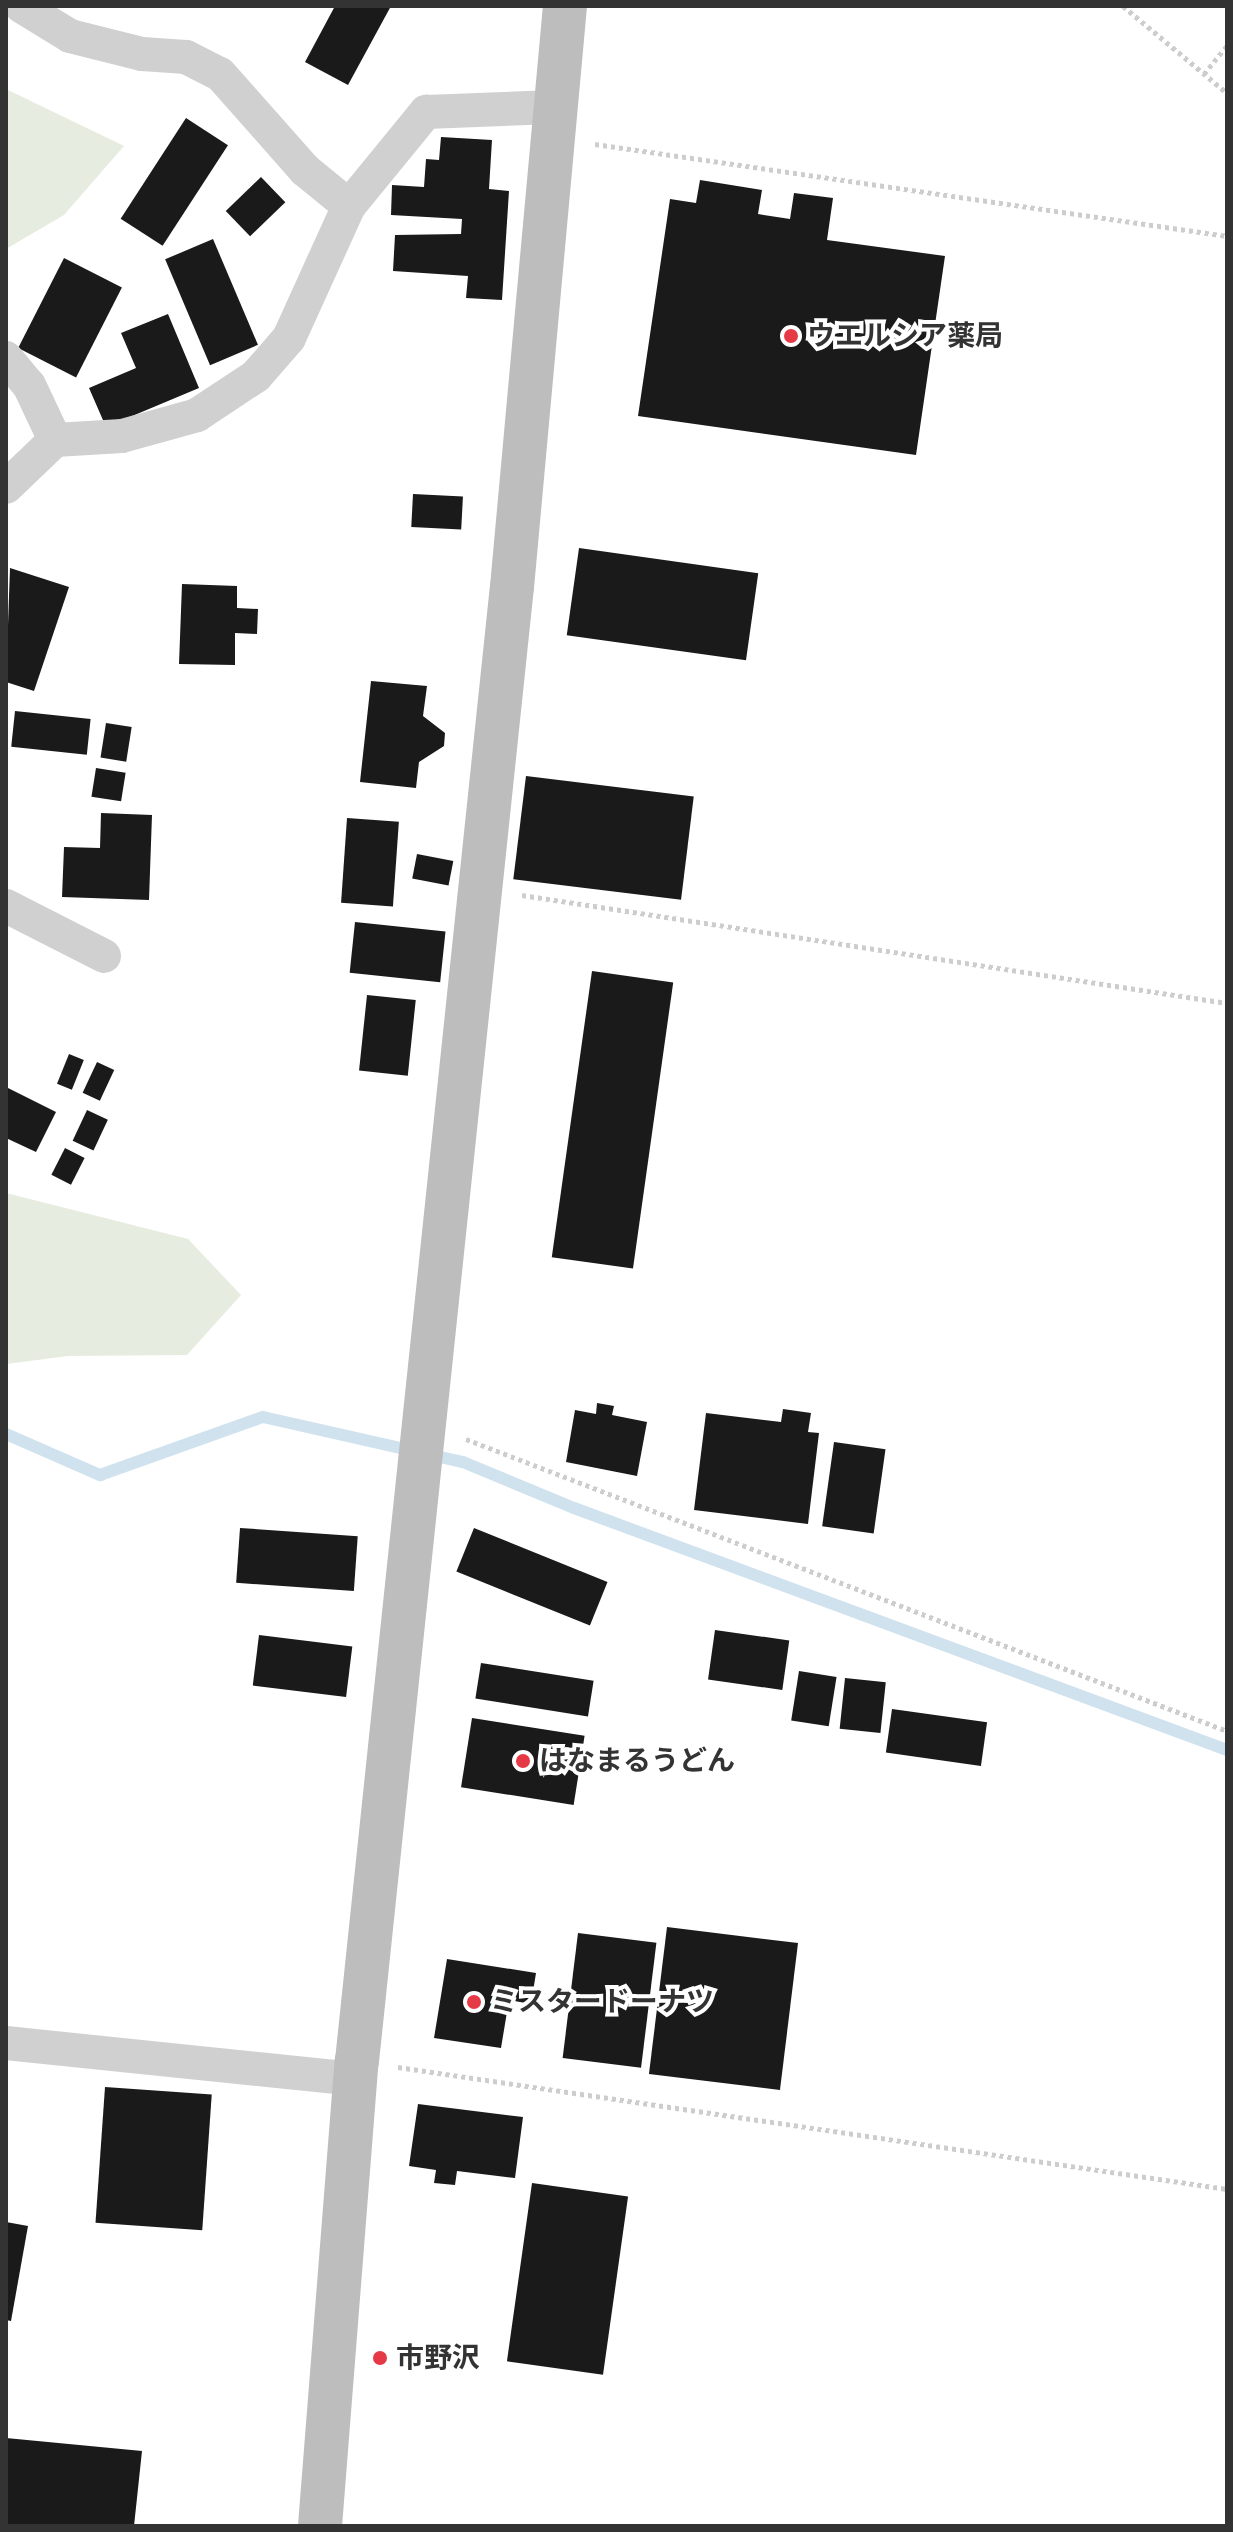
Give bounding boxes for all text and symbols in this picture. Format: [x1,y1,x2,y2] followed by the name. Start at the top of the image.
[807,319,1003,353] place label: ウエルシア薬局
[782,327,800,345] marker: ウエルシア薬局
[539,1744,735,1778] place label: はなまるうどん
[514,1752,532,1770] marker: はなまるうどん
[490,1985,714,2019] place label: ミスタードーナツ
[465,1993,483,2011] marker: ミスタードーナツ
[396,2341,480,2375] place label: 市野沢
[371,2349,389,2367] marker: 市野沢

